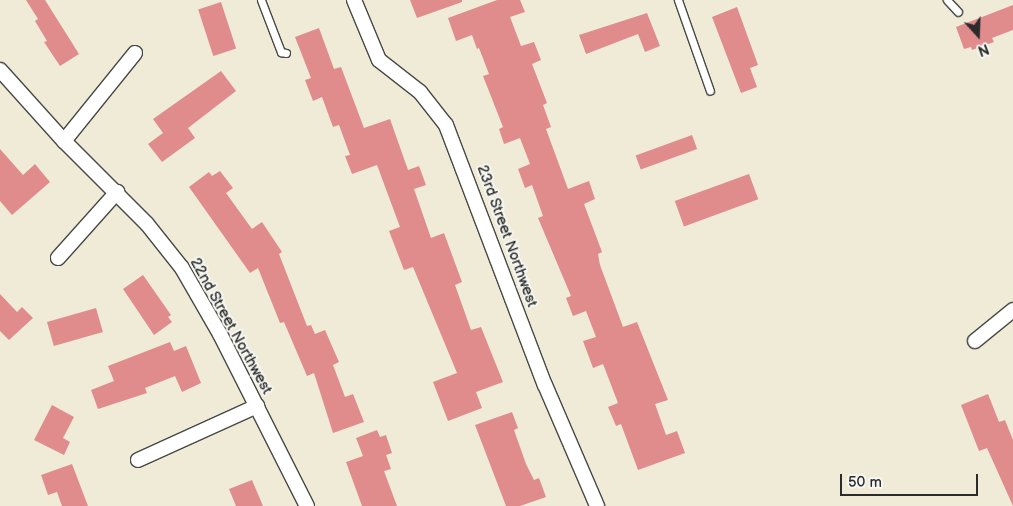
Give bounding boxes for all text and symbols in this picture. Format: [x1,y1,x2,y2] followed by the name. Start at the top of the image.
[953,10,1003,60] north arrow
[975,40,991,59] text: N
[473,163,541,309] street label: 23rd Street Northwest
[186,255,276,397] street label: 22nd Street Northwest
[843,464,980,496] scale bar
[848,473,882,492] text: 50 m

